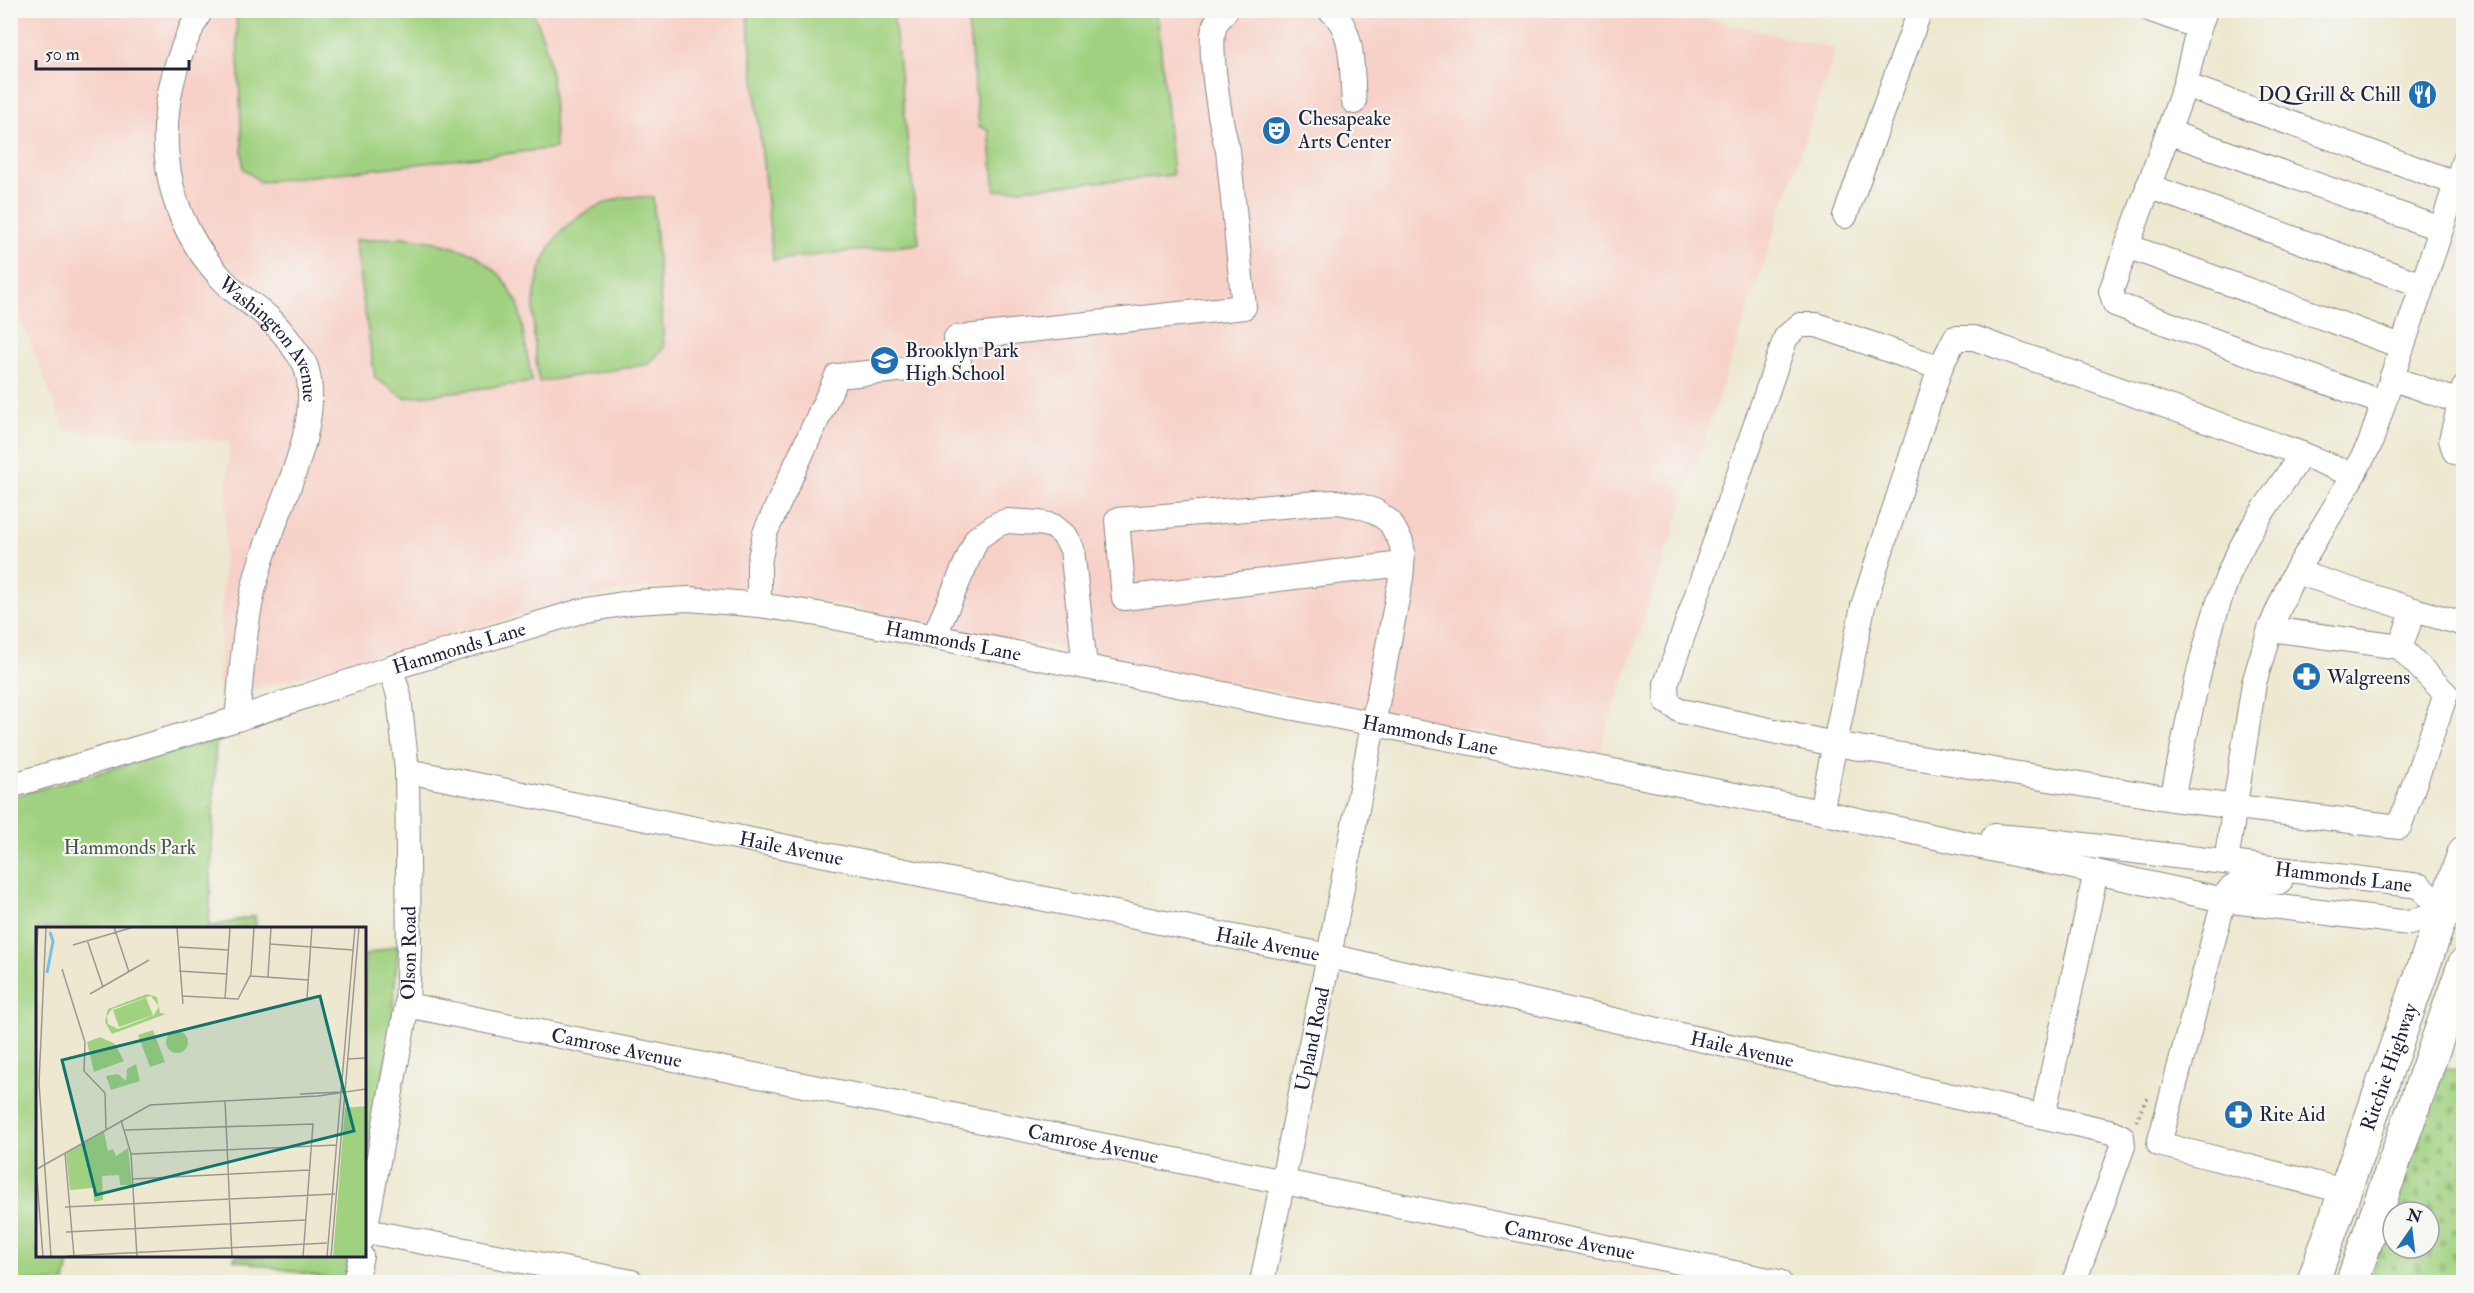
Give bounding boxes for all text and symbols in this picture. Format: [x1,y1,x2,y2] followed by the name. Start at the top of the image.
[36,33,189,71] scale bar
[45,43,80,66] text: 50 m
[2406,78,2438,110] restaurant icon: DQ Grill & Chill
[2258,82,2401,107] place label: DQ Grill & Chill
[1297,106,1392,154] place label: Chesapeake Arts Center
[1261,114,1293,146] theatre icon: Chesapeake Arts Center
[213,270,323,402] street label: Washington Avenue
[905,338,1019,386] place label: Brooklyn Park High School
[868,345,900,377] school or university icon: Brooklyn Park High School
[883,615,1023,666] street label: Hammonds Lane
[389,616,529,679] street label: Hammonds Lane
[2290,661,2322,693] pharmacy icon: Walgreens
[2326,665,2410,690] place label: Walgreens
[1360,709,1500,760] street label: Hammonds Lane
[737,825,846,871] street label: Haile Avenue
[64,835,197,860] park label: Hammonds Park
[2274,856,2414,897] street label: Hammonds Lane
[395,906,422,1000] street label: Olson Road
[1214,921,1322,966] street label: Haile Avenue
[36,927,366,1257] inset map
[1289,985,1335,1093] street label: Upland Road
[2355,999,2423,1134] street label: Ritchie Highway
[549,1022,684,1073] street label: Camrose Avenue
[1688,1025,1797,1073] street label: Haile Avenue
[2222,1098,2254,1130] pharmacy icon: Rite Aid
[2259,1102,2325,1127] place label: Rite Aid
[1026,1118,1161,1169] street label: Camrose Avenue
[2381,1200,2441,1260] north arrow
[2404,1205,2424,1228] text: N
[1502,1214,1637,1265] street label: Camrose Avenue

